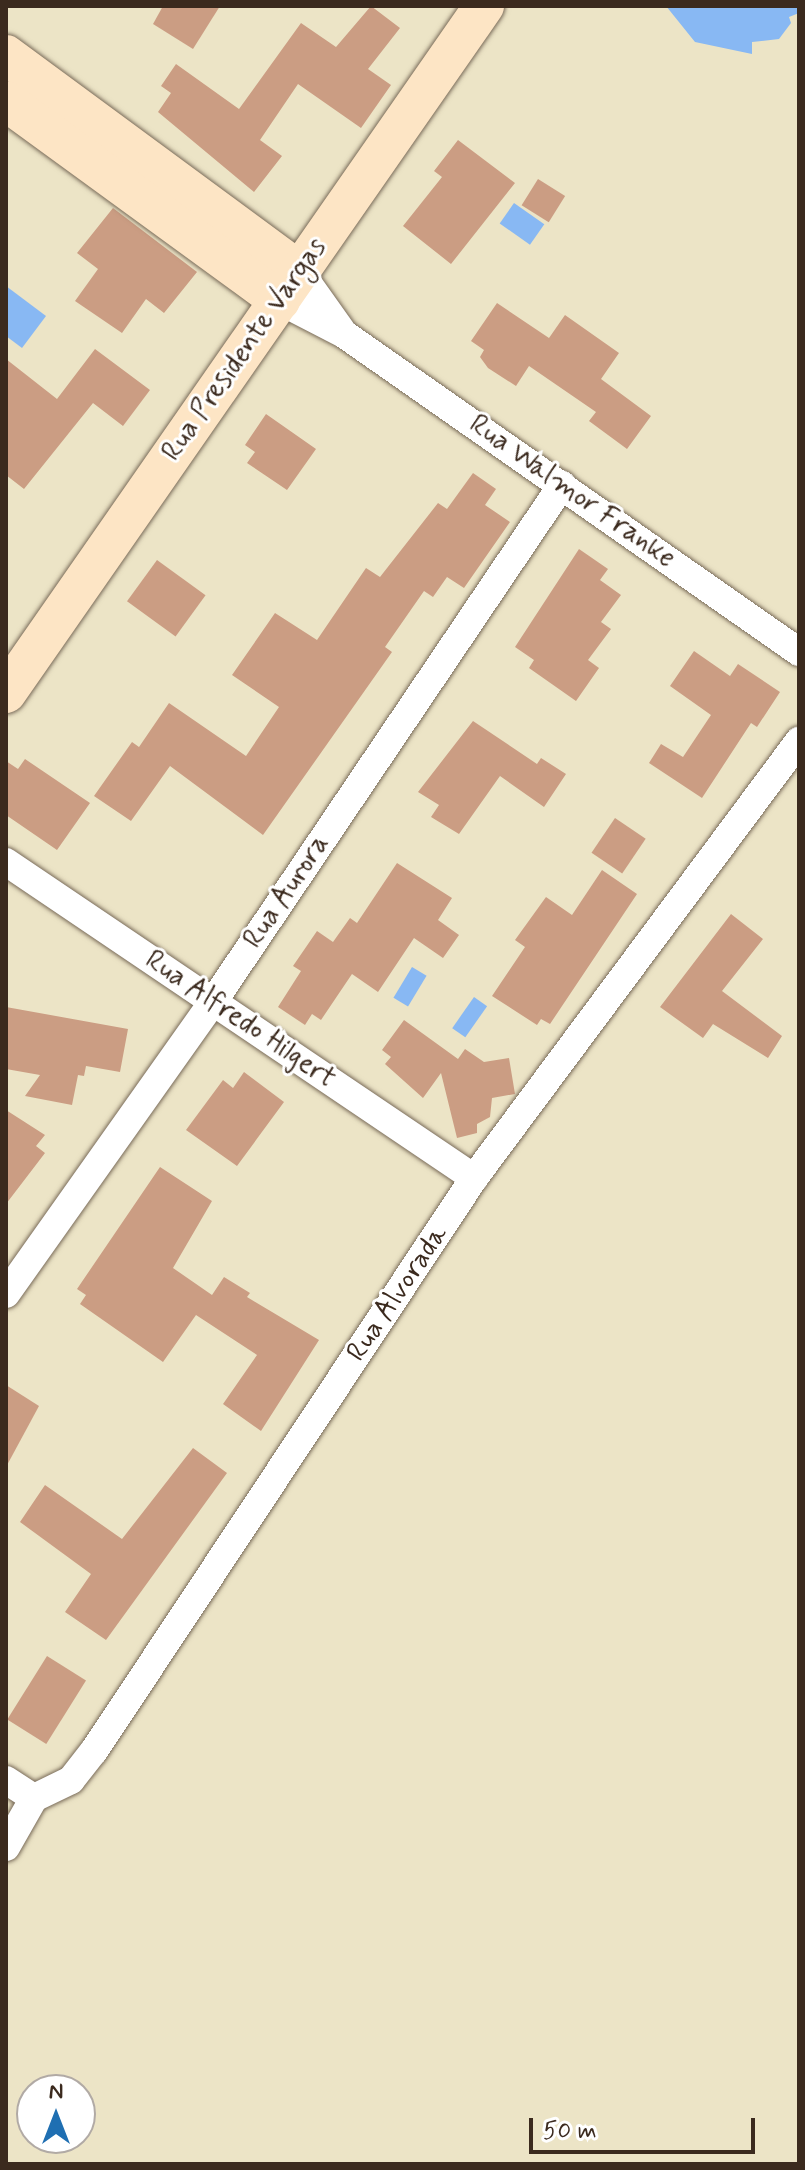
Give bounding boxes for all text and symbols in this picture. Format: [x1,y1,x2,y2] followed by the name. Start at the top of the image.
[155,231,335,469] street label: Rua Presidente Vargas
[461,407,683,577] street label: Rua Walmor Franke
[238,830,336,954] street label: Rua Aurora
[137,943,343,1097] street label: Rua Alfredo Hilgert
[341,1220,455,1368] street label: Rua Alvorada
[16,2074,96,2154] north arrow
[49,2078,63,2106] text: N
[533,2102,759,2152] scale bar
[543,2116,597,2147] text: 50 m

